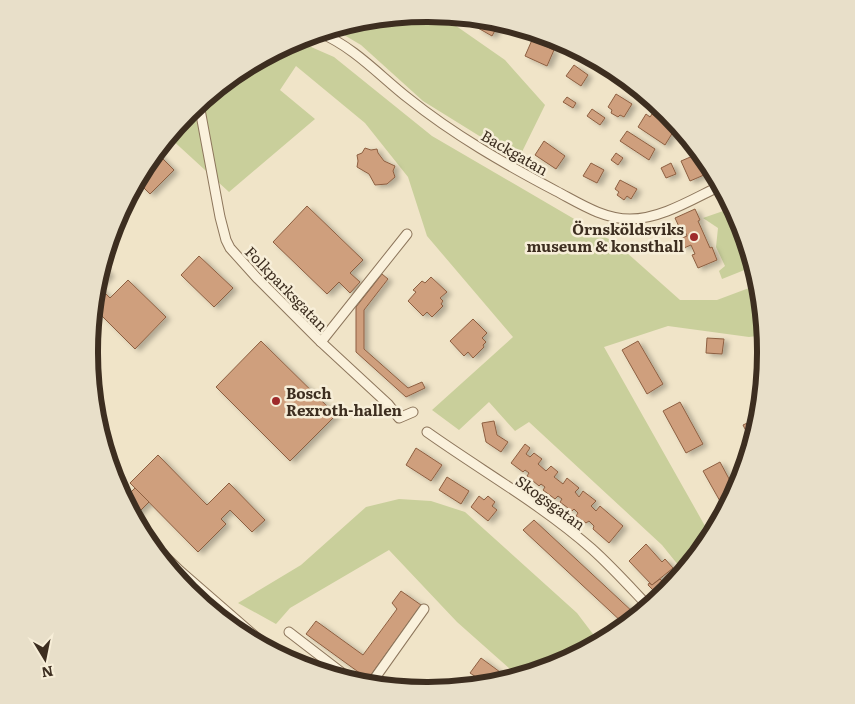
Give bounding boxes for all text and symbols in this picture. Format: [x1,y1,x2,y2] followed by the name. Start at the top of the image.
[477,124,553,181] street label: Backgatan
[526,217,685,257] place label: Örnsköldsviks museum & konsthall
[688,231,700,243] marker: Örnsköldsviks museum & konsthall
[240,240,334,336] street label: Folkparksgatan
[286,381,403,421] place label: Bosch Rexroth-hallen
[270,395,282,407] marker: Bosch Rexroth-hallen
[511,469,591,535] street label: Skogsgatan
[20,634,70,684] north arrow
[40,662,55,684] text: N

